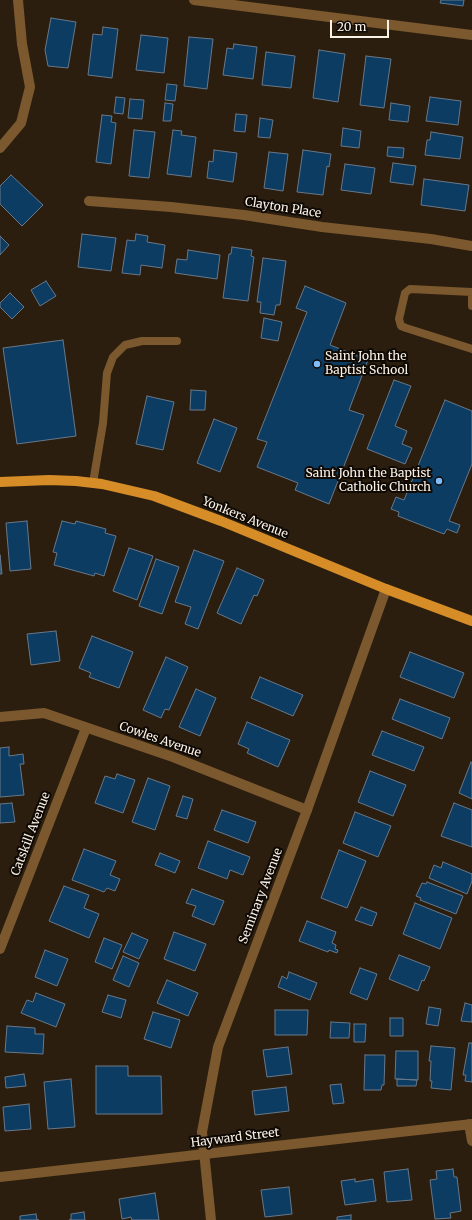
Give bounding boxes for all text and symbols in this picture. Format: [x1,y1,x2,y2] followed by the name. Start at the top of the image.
[332,12,391,38] scale bar
[337,19,366,34] text: 20 m
[244,195,322,221] street label: Clayton Place
[325,350,408,378] place label: Saint John the Baptist School
[312,359,322,369] marker: Saint John the Baptist School
[305,467,431,495] place label: Saint John the Baptist Catholic Church
[434,476,444,486] marker: Saint John the Baptist Catholic Church
[200,494,290,542] street label: Yonkers Avenue
[117,719,203,761] street label: Cowles Avenue
[8,790,54,878] street label: Catskill Avenue
[236,846,286,946] street label: Seminary Avenue
[190,1125,280,1151] street label: Hayward Street

